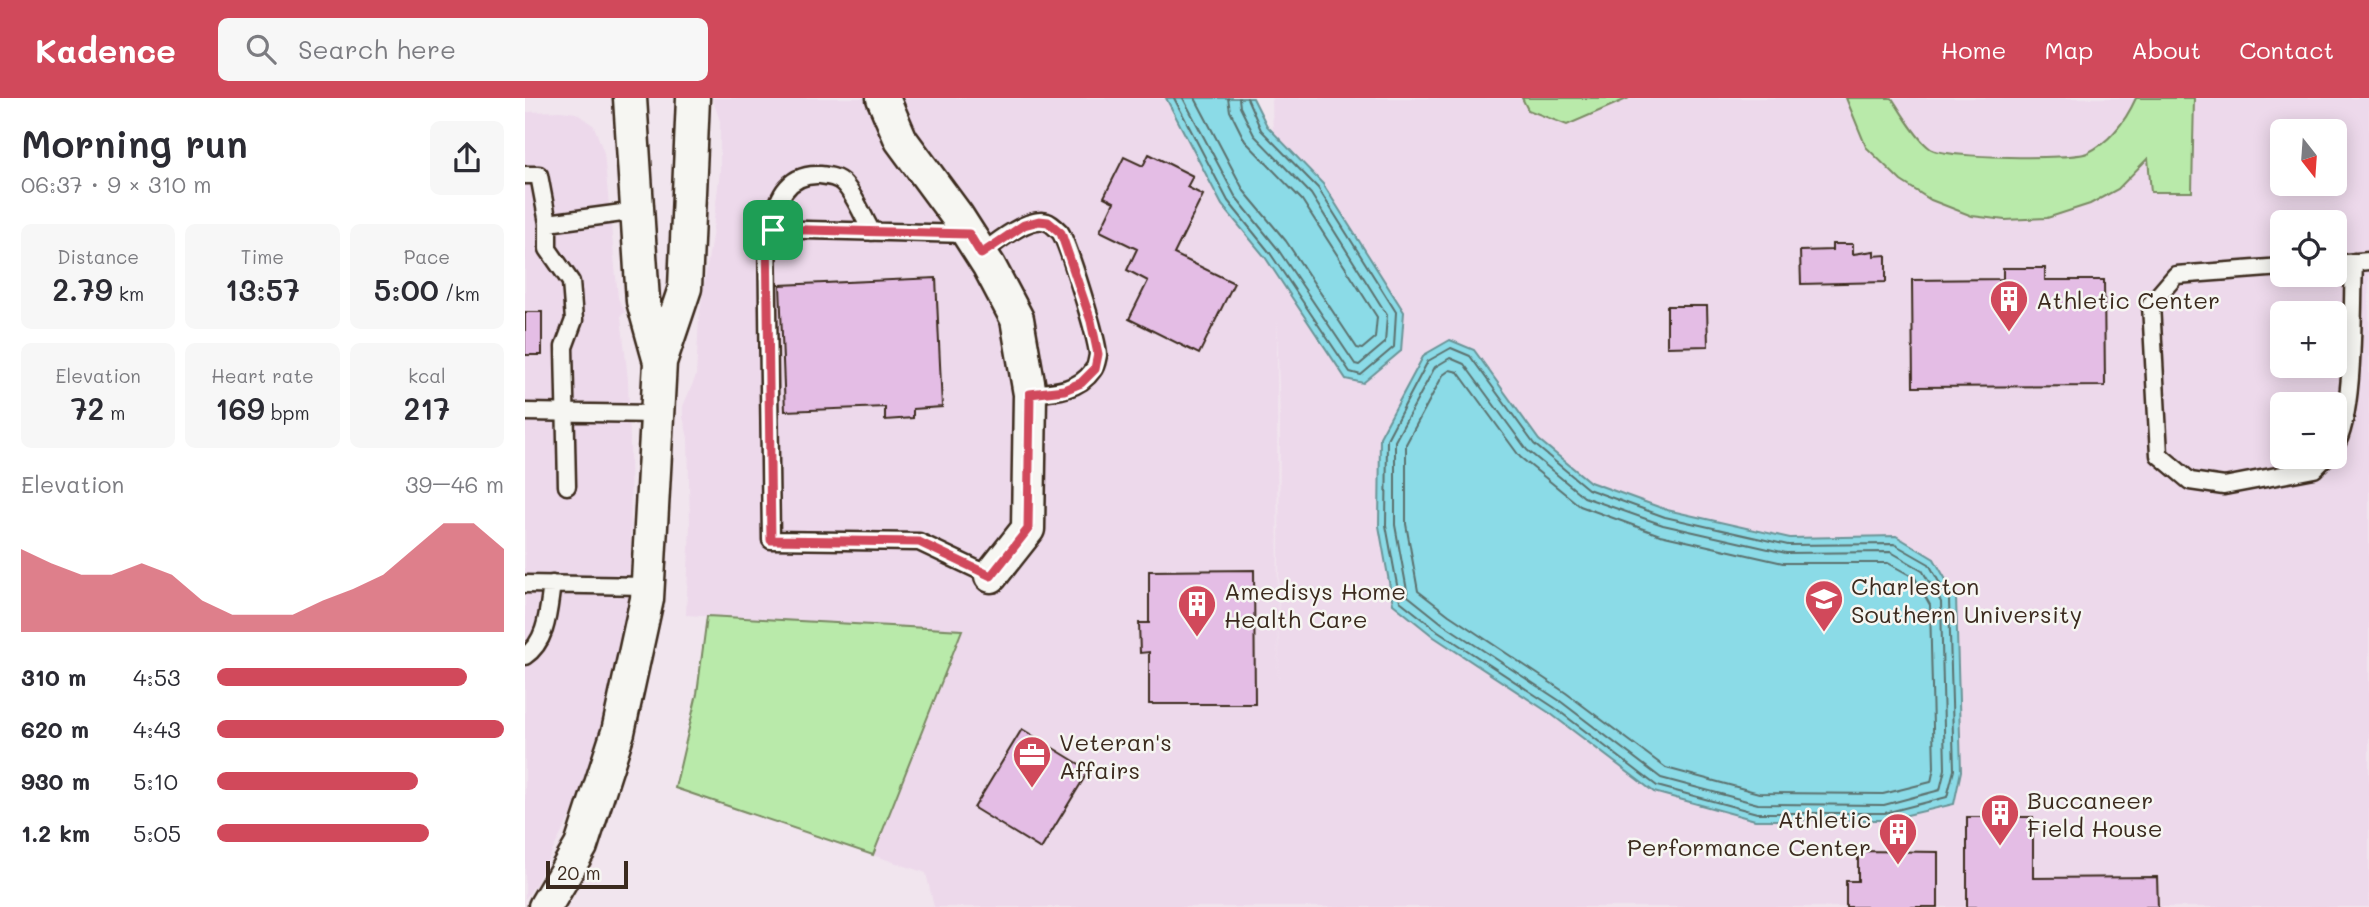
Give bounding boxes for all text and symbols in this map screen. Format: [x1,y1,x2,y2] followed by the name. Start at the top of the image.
[218,18,708,81] search box
[35,28,176,71] text: Kadence
[242,30,280,68] icon: search
[298,32,456,66] text: Search here
[1941,34,2006,65] text: Home
[2044,34,2093,65] text: Map
[2131,34,2201,65] text: About
[2239,34,2334,65] text: Contact
[21,118,248,168] text: Morning run
[2270,119,2347,196] north arrow
[2270,119,2347,469] map controls
[430,121,504,195] button: share
[21,169,212,199] text: 06:37 · 9 × 310 m
[743,200,803,260] pin
[2270,210,2347,287] button: locate
[754,211,792,249] icon: arrive
[57,244,139,269] text: Distance
[241,244,284,269] text: Time
[404,244,450,269] text: Pace
[52,269,113,309] text: 2.79
[225,269,300,309] text: 13:57
[374,269,439,309] text: 5:00
[1988,278,2030,333] building icon: Athletic Center
[113,281,144,306] text: km
[439,281,480,306] text: /km
[2036,284,2220,315] place label: Athletic Center
[2270,301,2347,378] button: +
[56,363,141,388] text: Elevation
[211,363,314,388] text: Heart rate
[408,363,446,388] text: kcal
[71,388,104,428] text: 72
[215,388,265,428] text: 169
[403,388,450,428] text: 217
[2270,392,2347,469] button: −
[104,400,126,425] text: m
[265,400,310,425] text: bpm
[21,469,124,499] text: Elevation
[405,469,504,499] text: 39–46 m
[1851,570,2082,629] place label: Charleston Southern University
[1224,575,1406,634] place label: Amedisys Home Health Care
[1803,578,1845,633] school or university icon: Charleston Southern University
[1176,583,1218,638] building icon: Amedisys Home Health Care
[21,662,86,692] text: 310 m
[133,662,181,692] text: 4:53
[21,714,89,744] text: 620 m
[133,714,181,744] text: 4:43
[1059,726,1172,785] place label: Veteran's Affairs
[1011,734,1053,789] office icon: Veteran's Affairs
[21,766,90,796] text: 930 m
[133,766,178,796] text: 5:10
[2027,784,2163,843] place label: Buccaneer Field House
[1979,792,2021,847] building icon: Buccaneer Field House
[1627,803,1871,862] place label: Athletic Performance Center
[1877,811,1919,866] building icon: Athletic Performance Center
[21,818,90,848] text: 1.2 km
[133,818,181,848] text: 5:05
[546,858,628,890] scale bar
[557,860,601,885] text: 20 m

